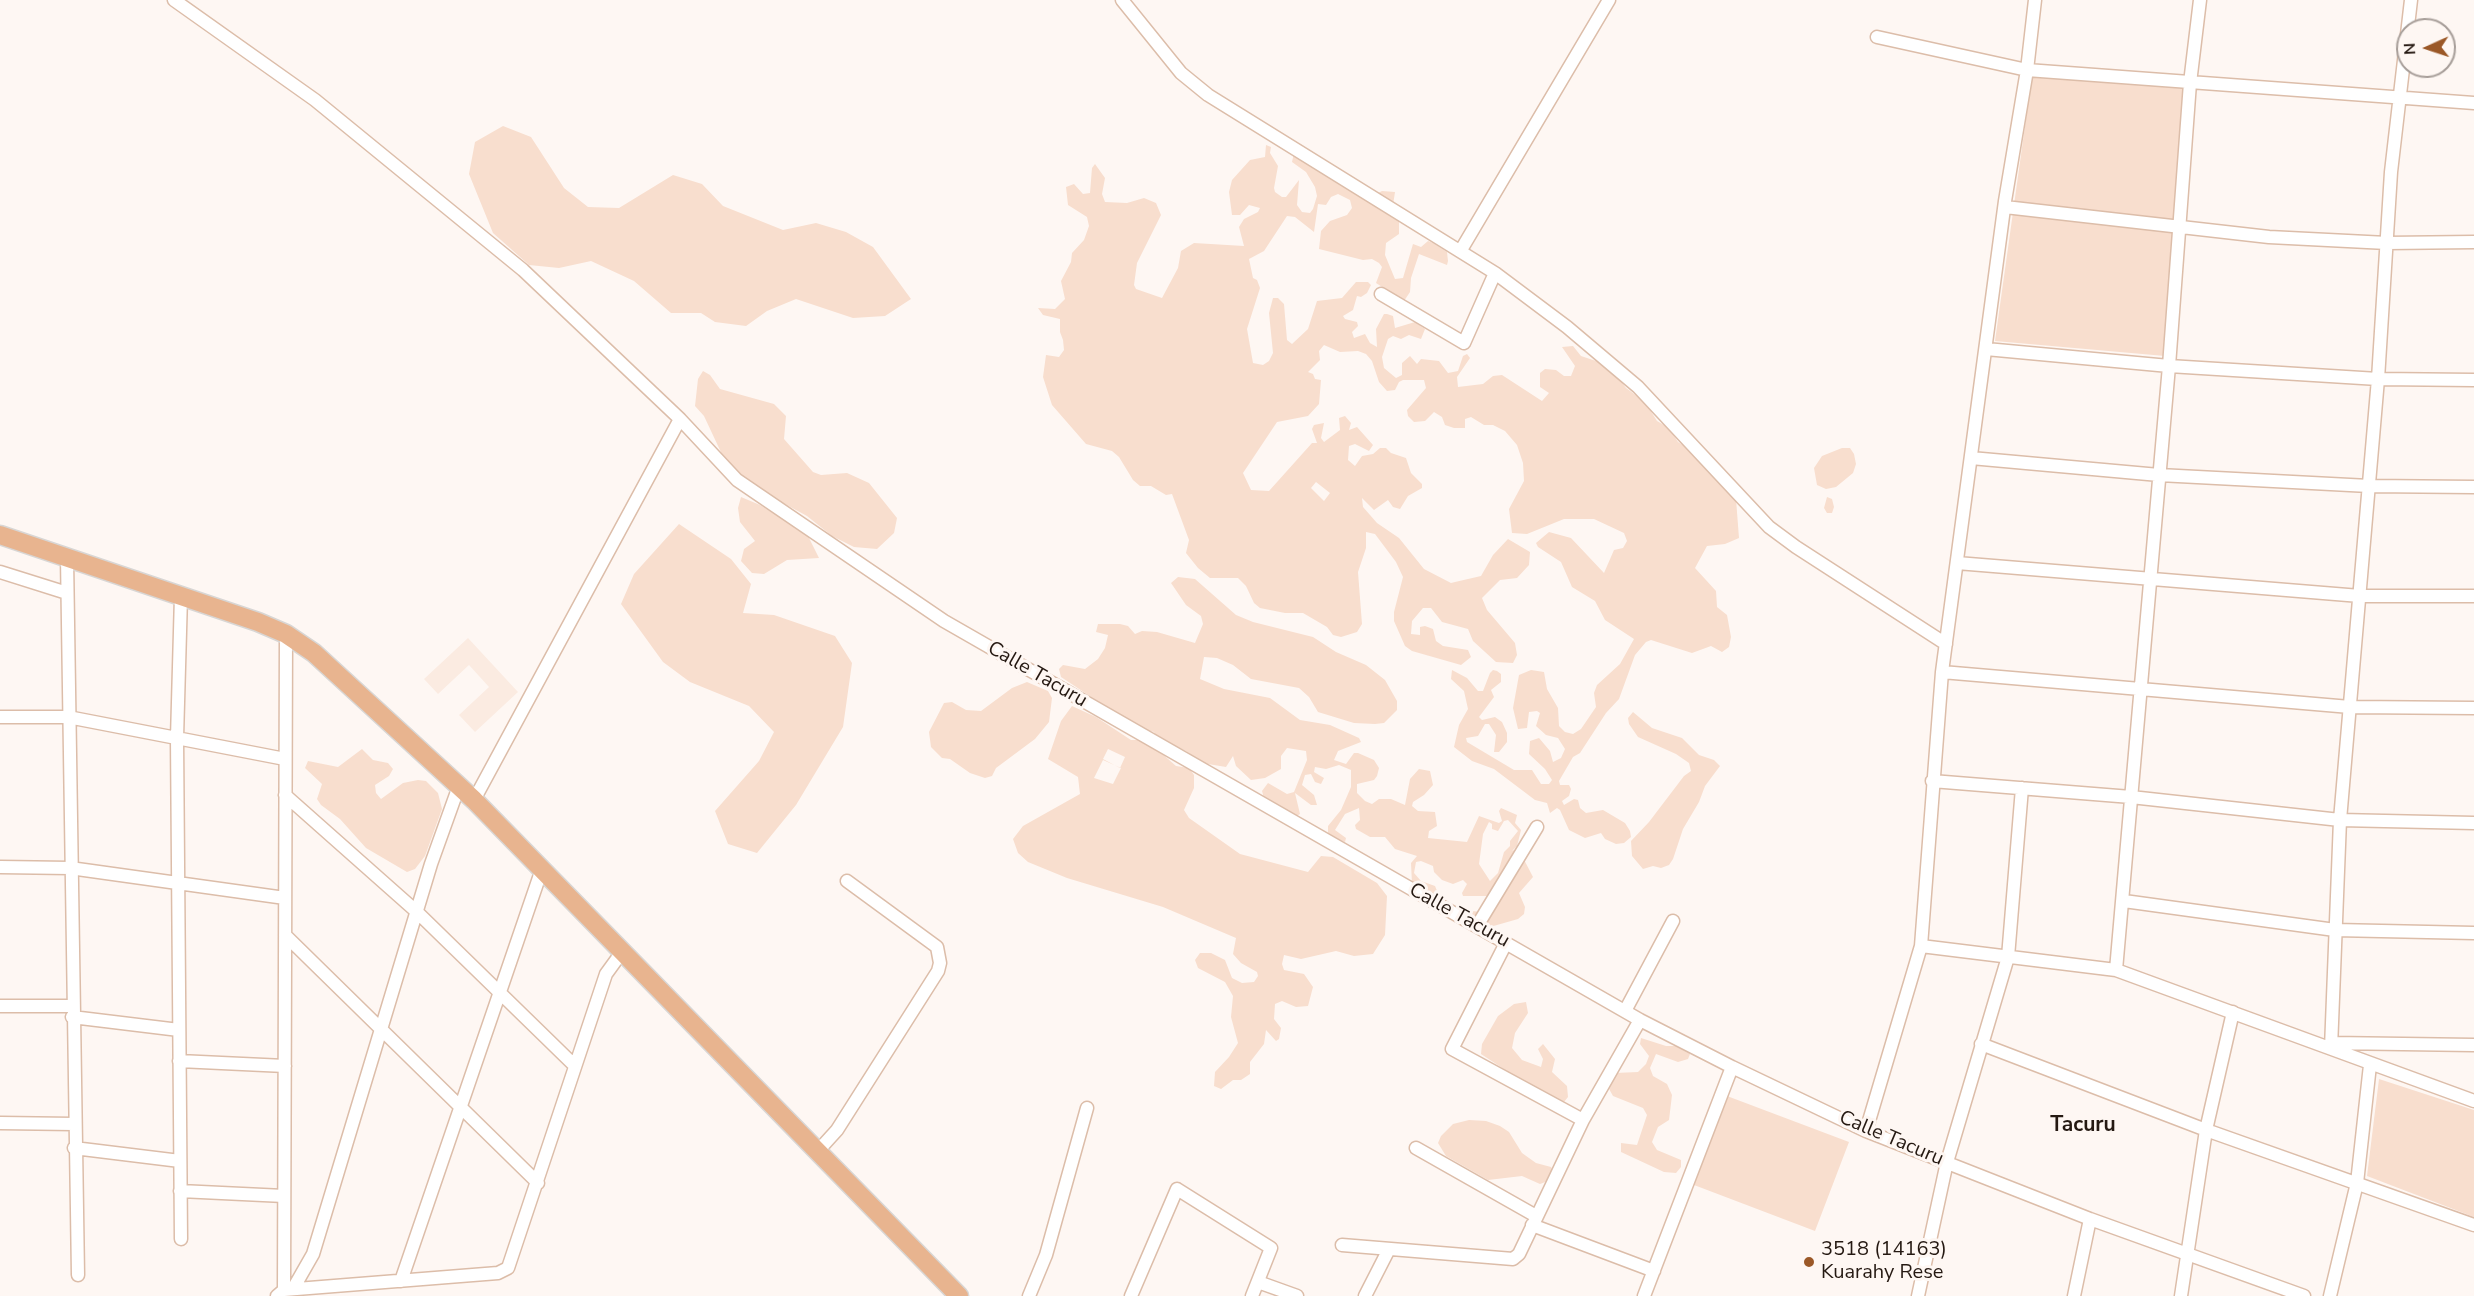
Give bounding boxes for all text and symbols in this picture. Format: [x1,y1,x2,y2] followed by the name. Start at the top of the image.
[2396,18,2456,78] north arrow
[2399,42,2421,55] text: N
[983,637,1091,713] street label: Calle Tacuru
[1405,879,1513,953] street label: Calle Tacuru
[1835,1106,1947,1172] street label: Calle Tacuru
[2050,1113,2116,1139] district label: Tacuru
[1821,1238,1947,1285] place label: 3518 (14163) Kuarahy Rese
[1802,1255,1816,1269] marker: 3518 (14163) Kuarahy Rese

